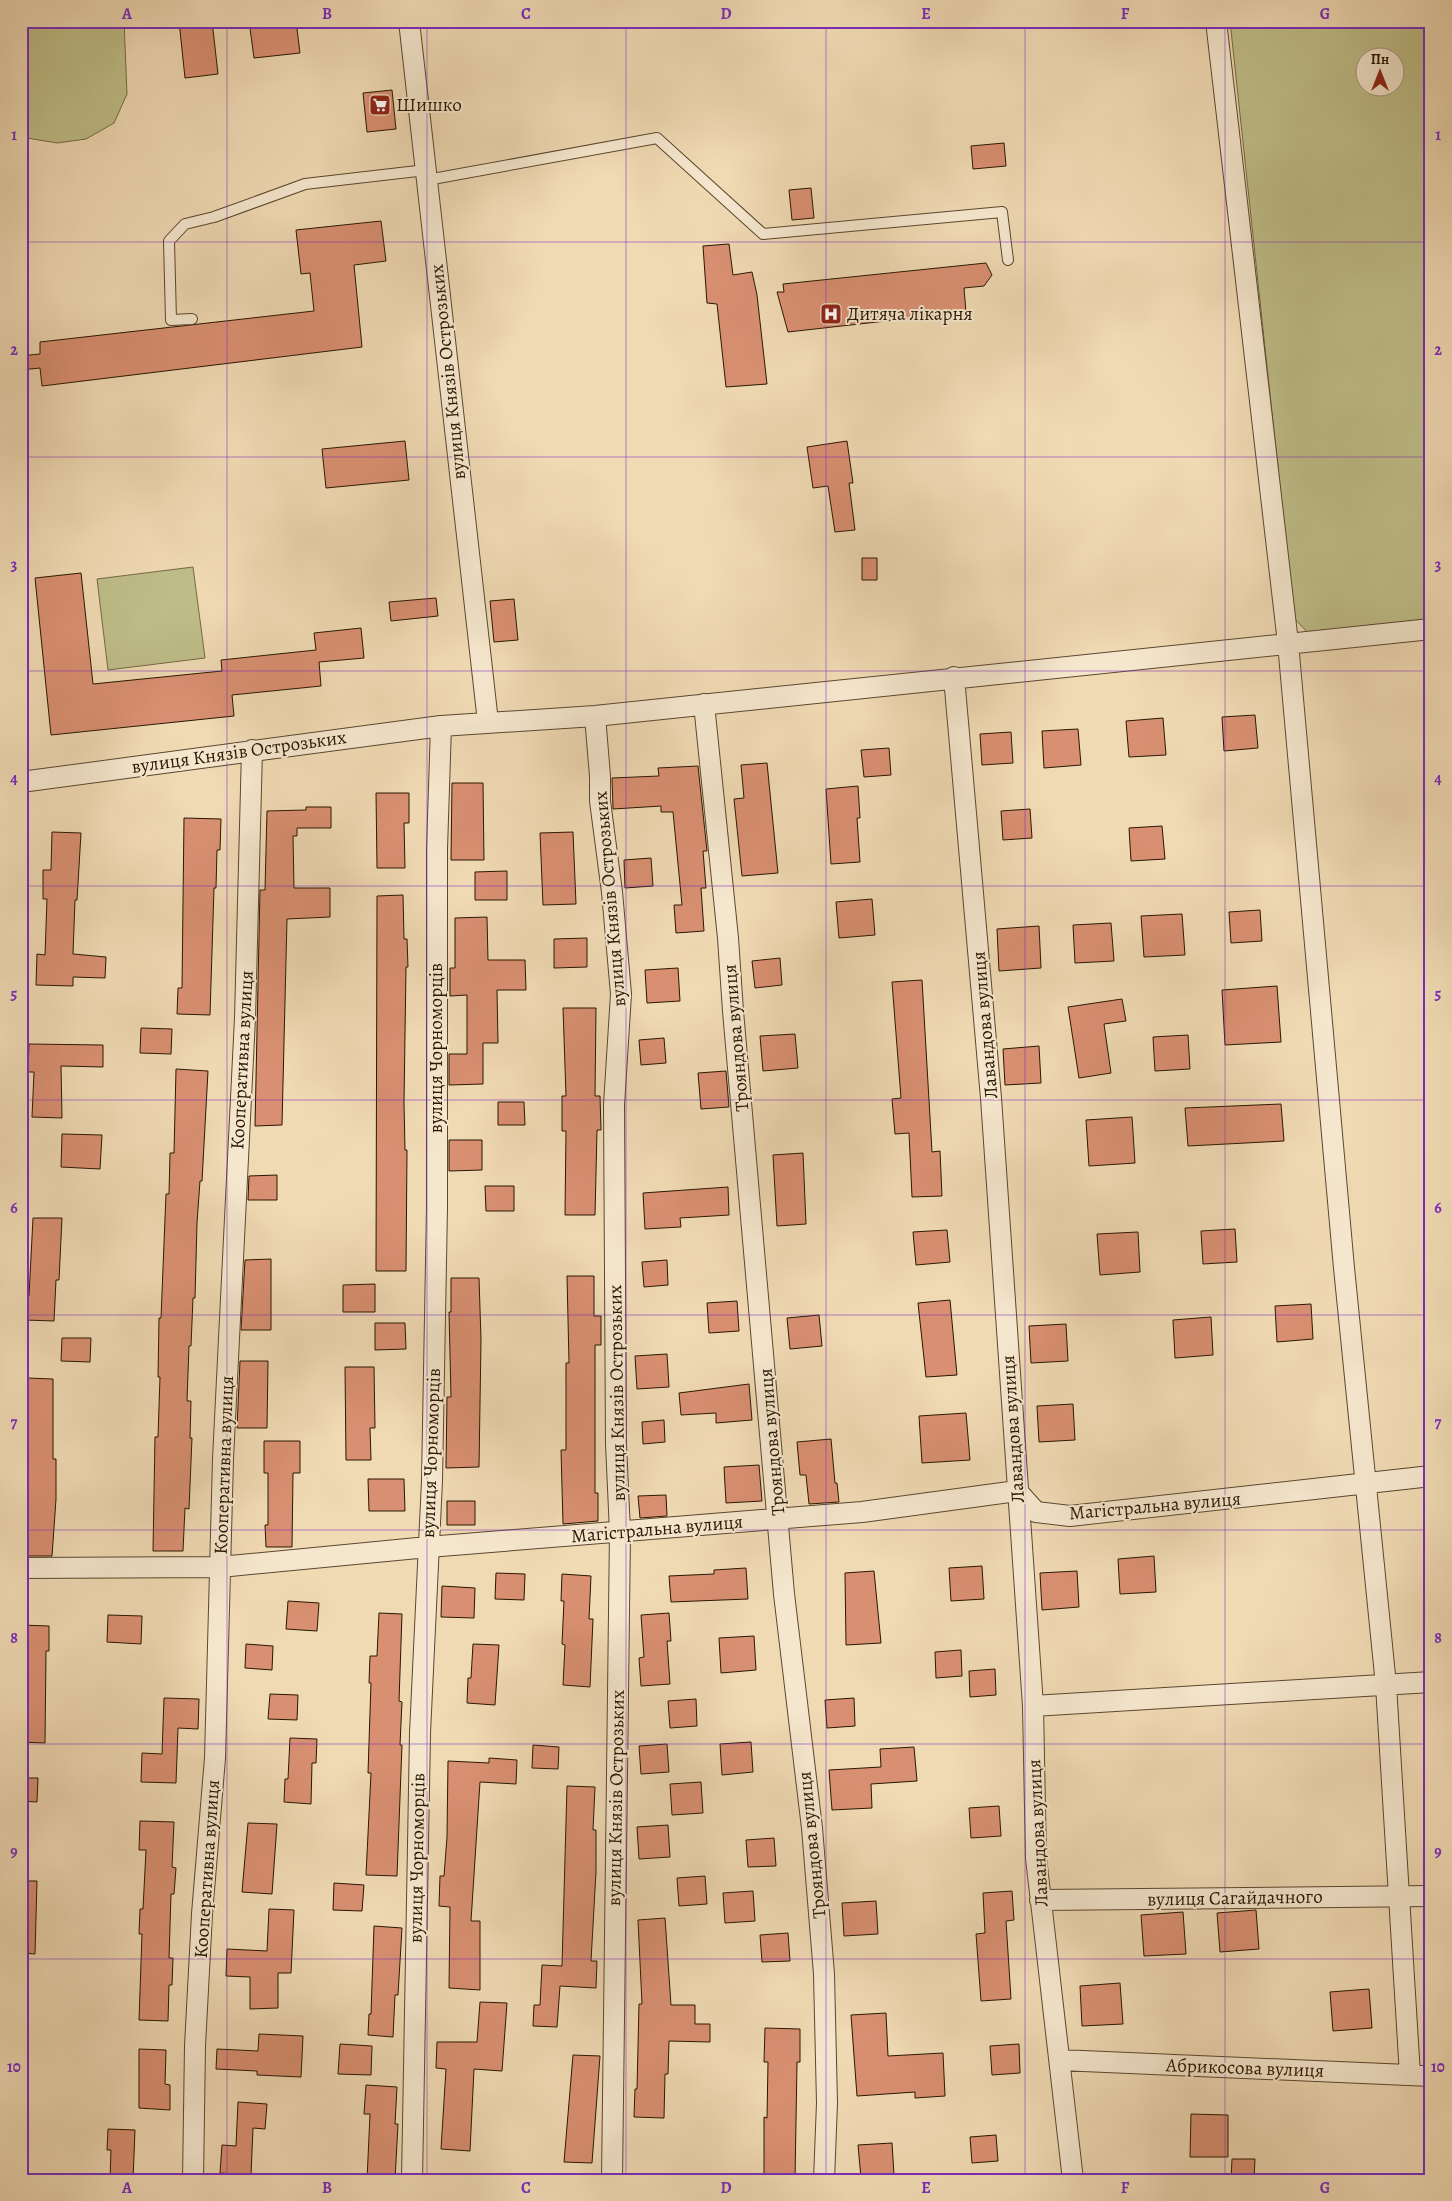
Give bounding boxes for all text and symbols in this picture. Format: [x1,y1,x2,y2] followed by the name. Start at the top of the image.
[121,3,133,25] text: A
[322,3,332,25] text: B
[521,3,531,25] text: C
[720,3,732,25] text: D
[921,3,931,25] text: E
[1121,3,1130,25] text: F
[1320,3,1330,25] text: G
[1354,48,1404,98] north arrow
[1371,50,1389,69] text: Пн
[396,92,462,118] place label: Шишко
[368,93,392,117] supermarket icon: Шишко
[11,124,17,146] text: 1
[1435,124,1441,146] text: 1
[424,262,472,481] street label: вулиця Князів Острозьких
[847,301,973,327] place label: Дитяча лікарня
[819,302,843,326] hospital icon: Дитяча лікарня
[10,339,18,361] text: 2
[1434,339,1442,361] text: 2
[11,554,18,576] text: 3
[1435,554,1442,576] text: 3
[130,724,349,780] street label: вулиця Князів Острозьких
[10,768,18,790] text: 4
[1434,768,1442,790] text: 4
[588,789,632,1008] street label: вулиця Князів Острозьких
[966,950,1004,1100] street label: Лавандова вулиця
[423,963,449,1133] street label: вулиця Чорноморців
[717,963,755,1113] street label: Трояндова вулиця
[224,970,260,1150] street label: Кооперативна вулиця
[11,983,18,1005] text: 5
[1435,983,1442,1005] text: 5
[10,1197,18,1219] text: 6
[1434,1197,1442,1219] text: 6
[602,1284,632,1501] street label: вулиця Князів Острозьких
[995,1354,1031,1504] street label: Лавандова вулиця
[415,1367,447,1539] street label: вулиця Чорноморців
[753,1367,791,1517] street label: Трояндова вулиця
[208,1375,240,1555] street label: Кооперативна вулиця
[11,1412,18,1434] text: 7
[1435,1412,1442,1434] text: 7
[1068,1486,1242,1526] street label: Магістральна вулиця
[570,1509,744,1549] street label: Магістральна вулиця
[10,1627,18,1649] text: 8
[1434,1627,1442,1649] text: 8
[601,1689,631,1906] street label: вулиця Князів Острозьких
[1021,1758,1055,1908] street label: Лавандова вулиця
[791,1770,833,1920] street label: Трояндова вулиця
[403,1773,431,1943] street label: вулиця Чорноморців
[188,1779,226,1959] street label: Кооперативна вулиця
[10,1841,18,1863] text: 9
[1434,1841,1442,1863] text: 9
[1147,1883,1323,1913] street label: вулиця Сагайдачного
[1165,2052,1324,2084] street label: Абрикосова вулиця
[7,2056,21,2078] text: 10
[1431,2056,1445,2078] text: 10
[121,2177,133,2199] text: A
[322,2177,332,2199] text: B
[521,2177,531,2199] text: C
[720,2177,732,2199] text: D
[921,2177,931,2199] text: E
[1121,2177,1130,2199] text: F
[1320,2177,1330,2199] text: G

